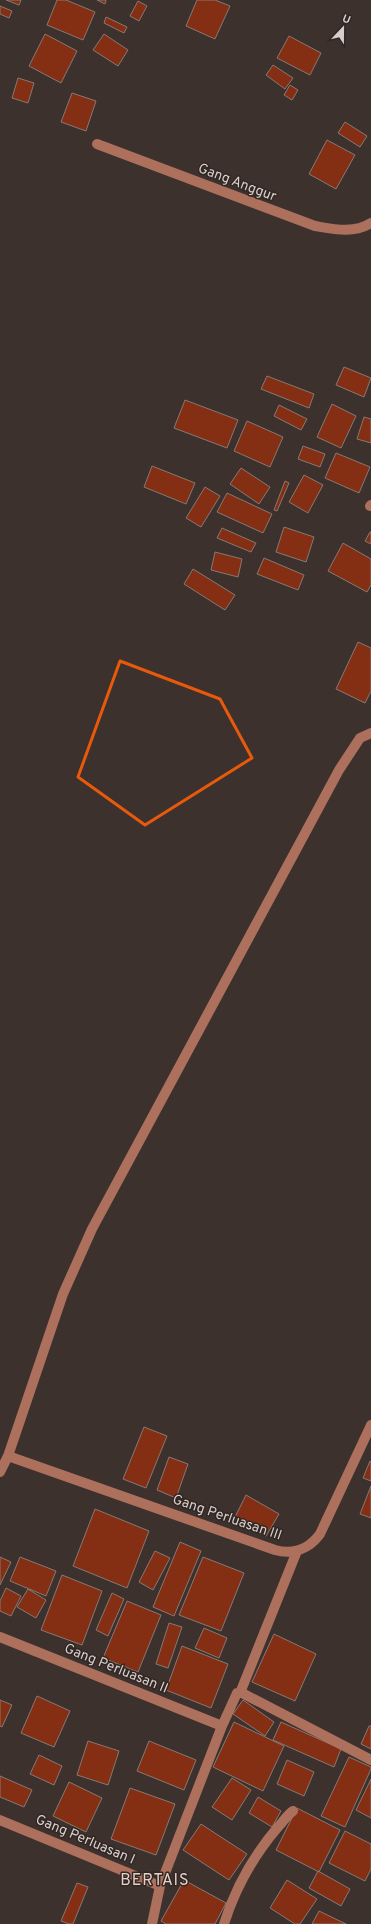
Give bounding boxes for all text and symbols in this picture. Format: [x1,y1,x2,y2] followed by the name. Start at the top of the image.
[323,8,363,48] north arrow
[340,12,353,28] text: U
[195,160,279,206] street label: Gang Anggur
[170,1491,284,1545] street label: Gang Perluasan III
[62,1640,170,1698] street label: Gang Perluasan II
[33,1811,137,1869] street label: Gang Perluasan I
[120,1871,190,1891] district label: BERTAIS

